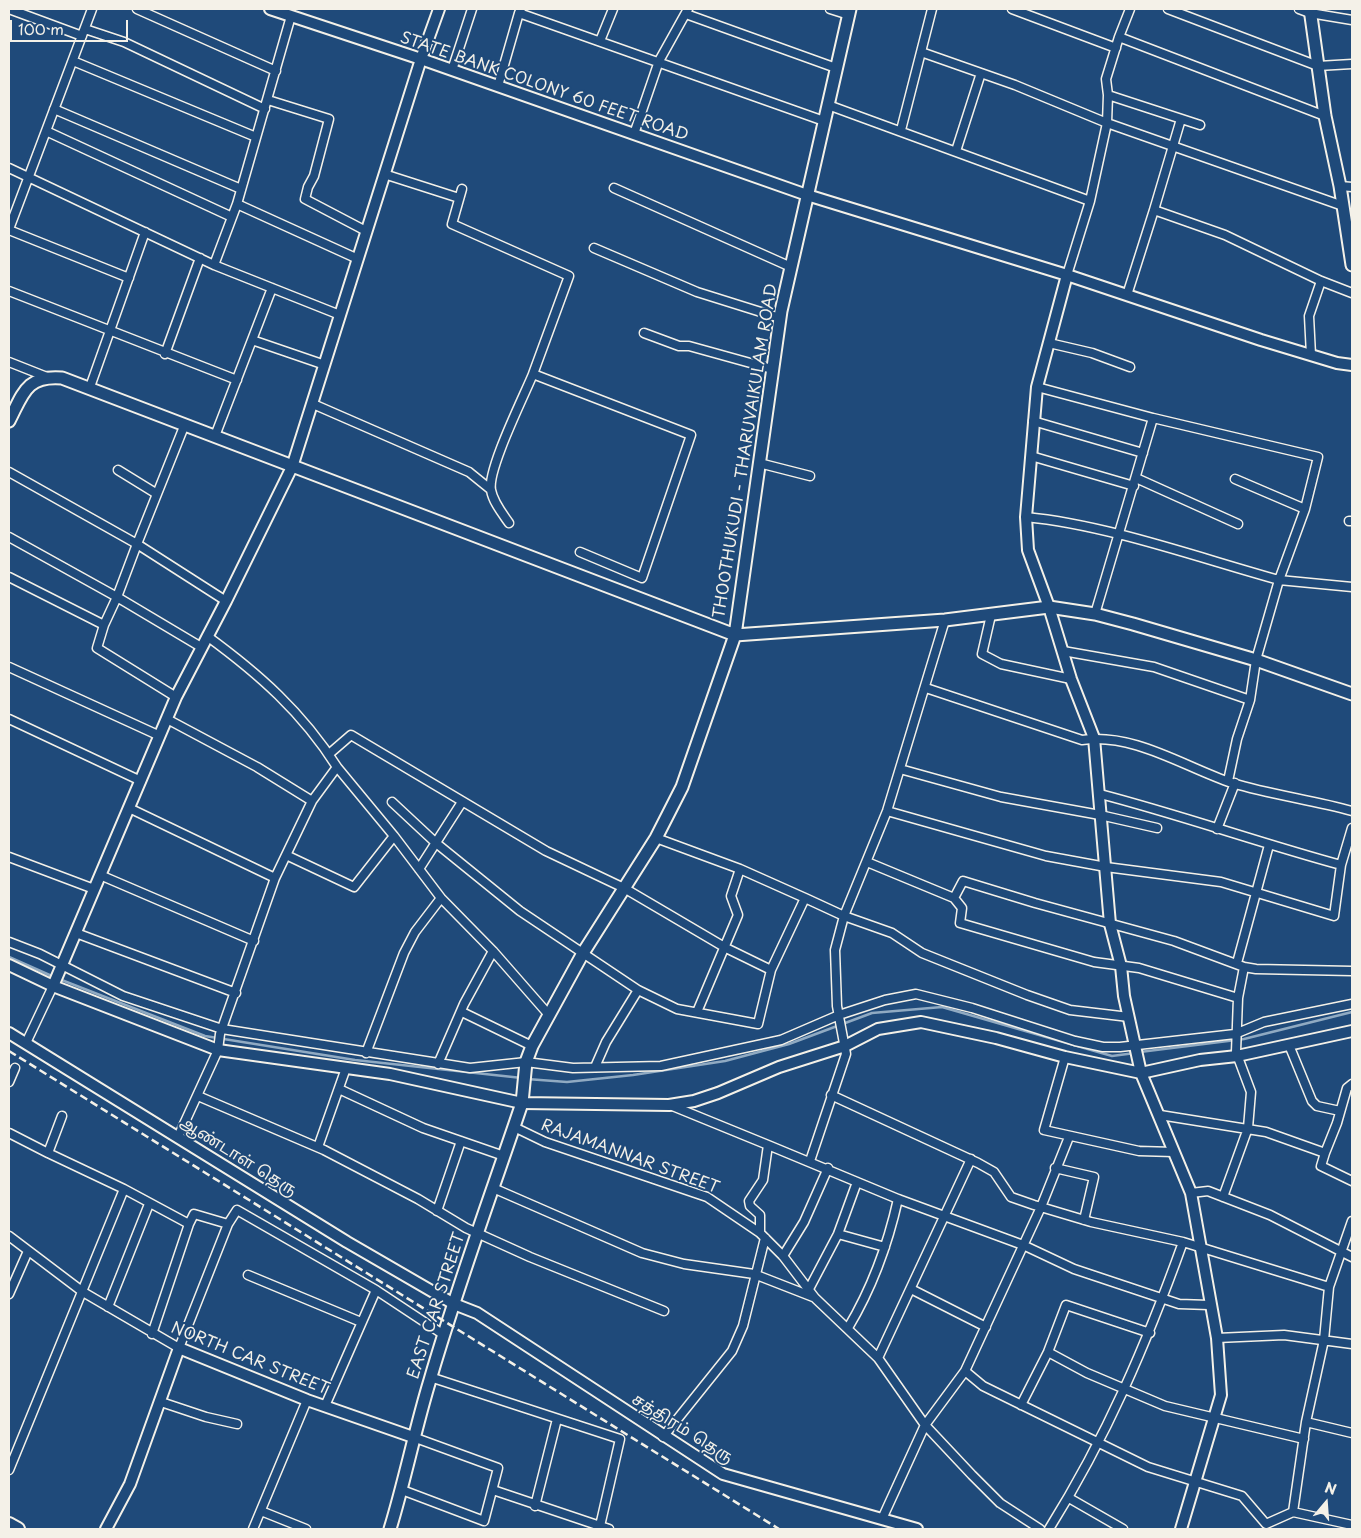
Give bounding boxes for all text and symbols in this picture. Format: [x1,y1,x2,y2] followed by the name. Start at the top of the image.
[12,10,130,42] scale bar
[18,17,64,40] text: 100 m
[397,28,691,146] street label: STATE BANK COLONY 60 FEET ROAD
[710,282,782,620] street label: THOOTHUKUDI - THARUVAIKULAM ROAD
[176,1113,300,1201] street label: ஆண்டாள் தெரு
[538,1116,722,1198] street label: RAJAMANNAR STREET
[404,1230,470,1382] street label: EAST CAR STREET
[168,1318,332,1400] street label: NORTH CAR STREET
[628,1390,736,1468] street label: சத்திரம் தெரு
[1322,1477,1339,1500] text: N
[1301,1478,1351,1528] north arrow

